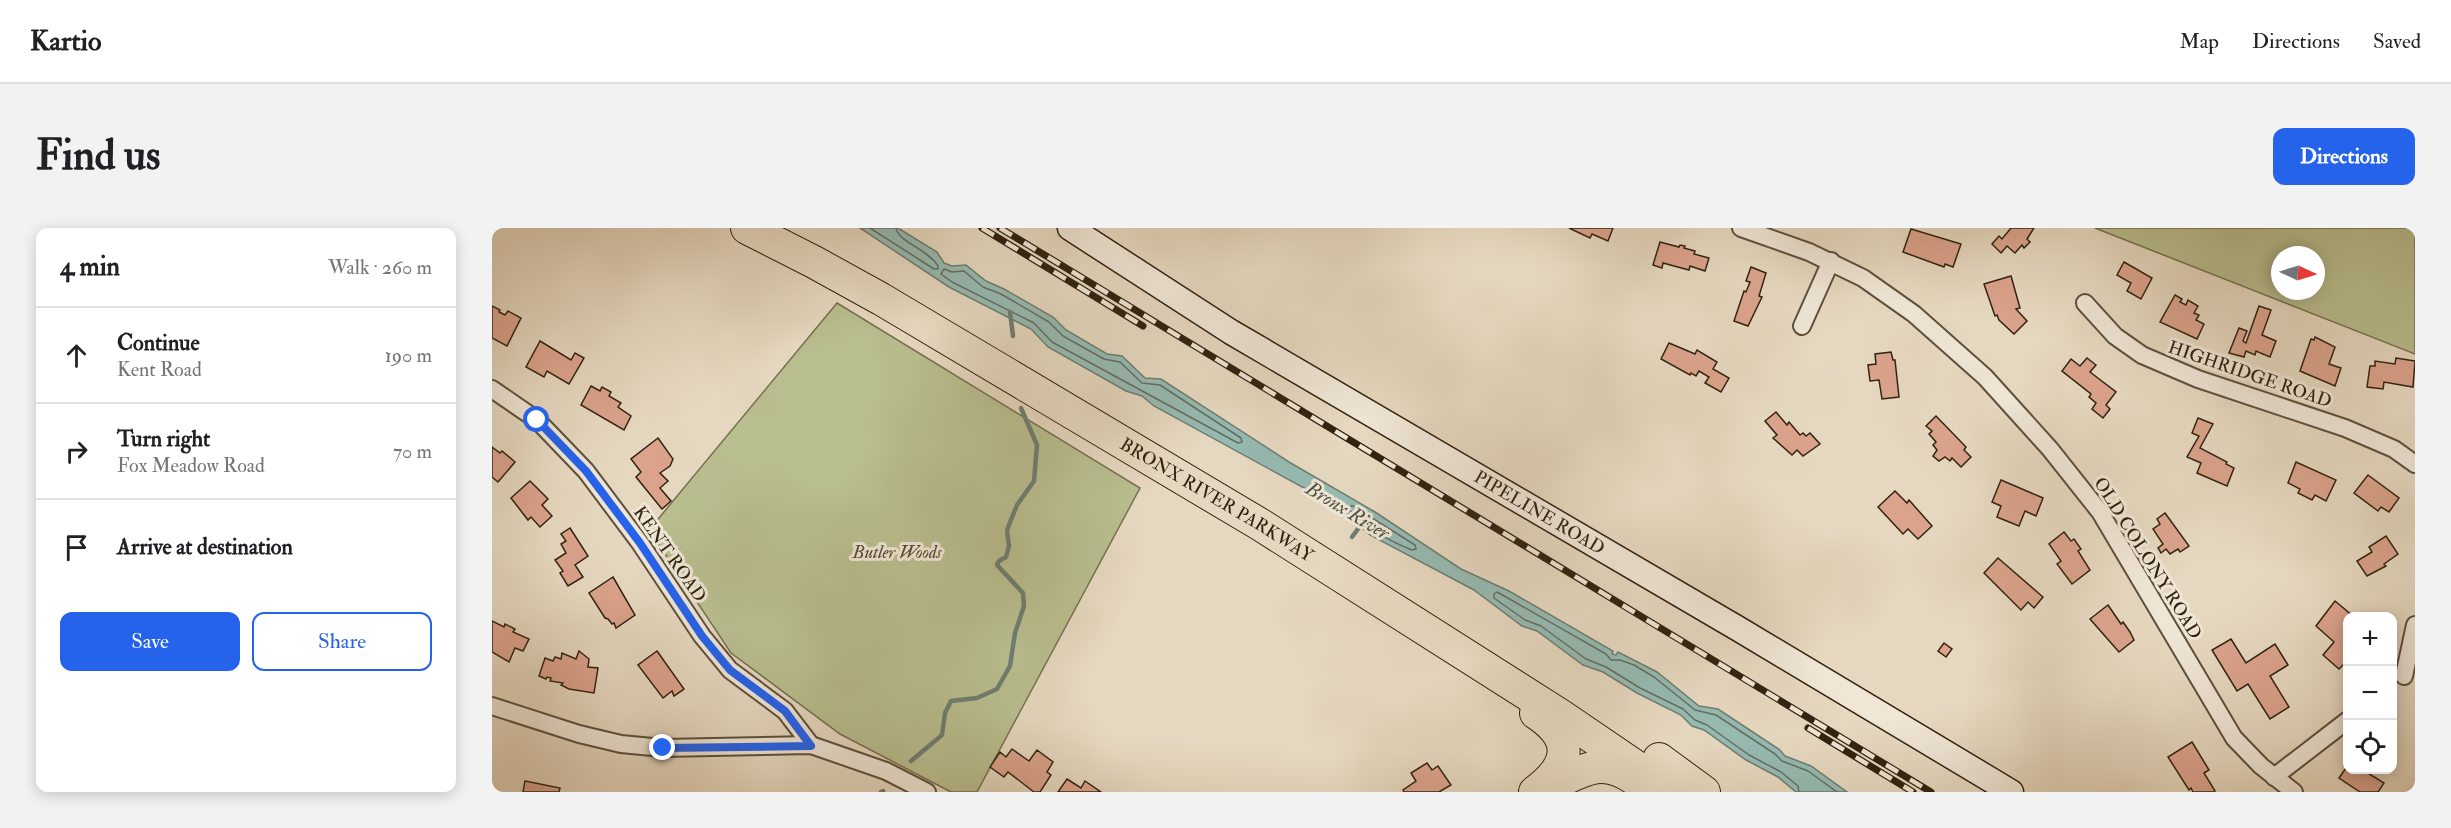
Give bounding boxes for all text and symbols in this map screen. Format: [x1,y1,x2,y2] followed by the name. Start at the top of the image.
[30,24,101,59] text: Kartio
[2179,28,2219,55] text: Map
[2252,28,2340,55] text: Directions
[2373,28,2421,55] text: Saved
[2273,128,2415,185] button: Directions
[36,130,160,182] text: Find us
[2271,246,2325,300] north arrow
[60,251,120,283] text: 4 min
[328,255,432,280] text: Walk · 260 m
[117,329,200,357] text: Continue
[2165,336,2335,413] street label: HIGHRIDGE ROAD
[60,339,93,372] icon: ahead
[385,343,432,368] text: 190 m
[117,357,202,382] text: Kent Road
[523,406,549,432] route start
[117,425,210,453] text: Turn right
[1116,433,1318,568] street label: BRONX RIVER PARKWAY
[60,435,93,468] icon: right
[393,439,432,464] text: 70 m
[117,453,265,478] text: Fox Meadow Road
[1470,466,1609,560] street label: PIPELINE ROAD
[2088,473,2207,644] street label: OLD COLONY ROAD
[1300,475,1396,546] water label: Bronx River
[628,502,711,607] street label: KENT ROAD
[60,531,93,564] icon: arrive
[117,533,293,561] text: Arrive at destination
[852,541,942,564] park label: Butler Woods
[60,612,240,671] button: Save
[252,612,432,671] button: Share
[2343,612,2397,774] map controls
[2343,612,2397,666] button: +
[2343,666,2397,720] button: −
[2343,720,2397,774] button: locate
[649,734,675,760] route end

